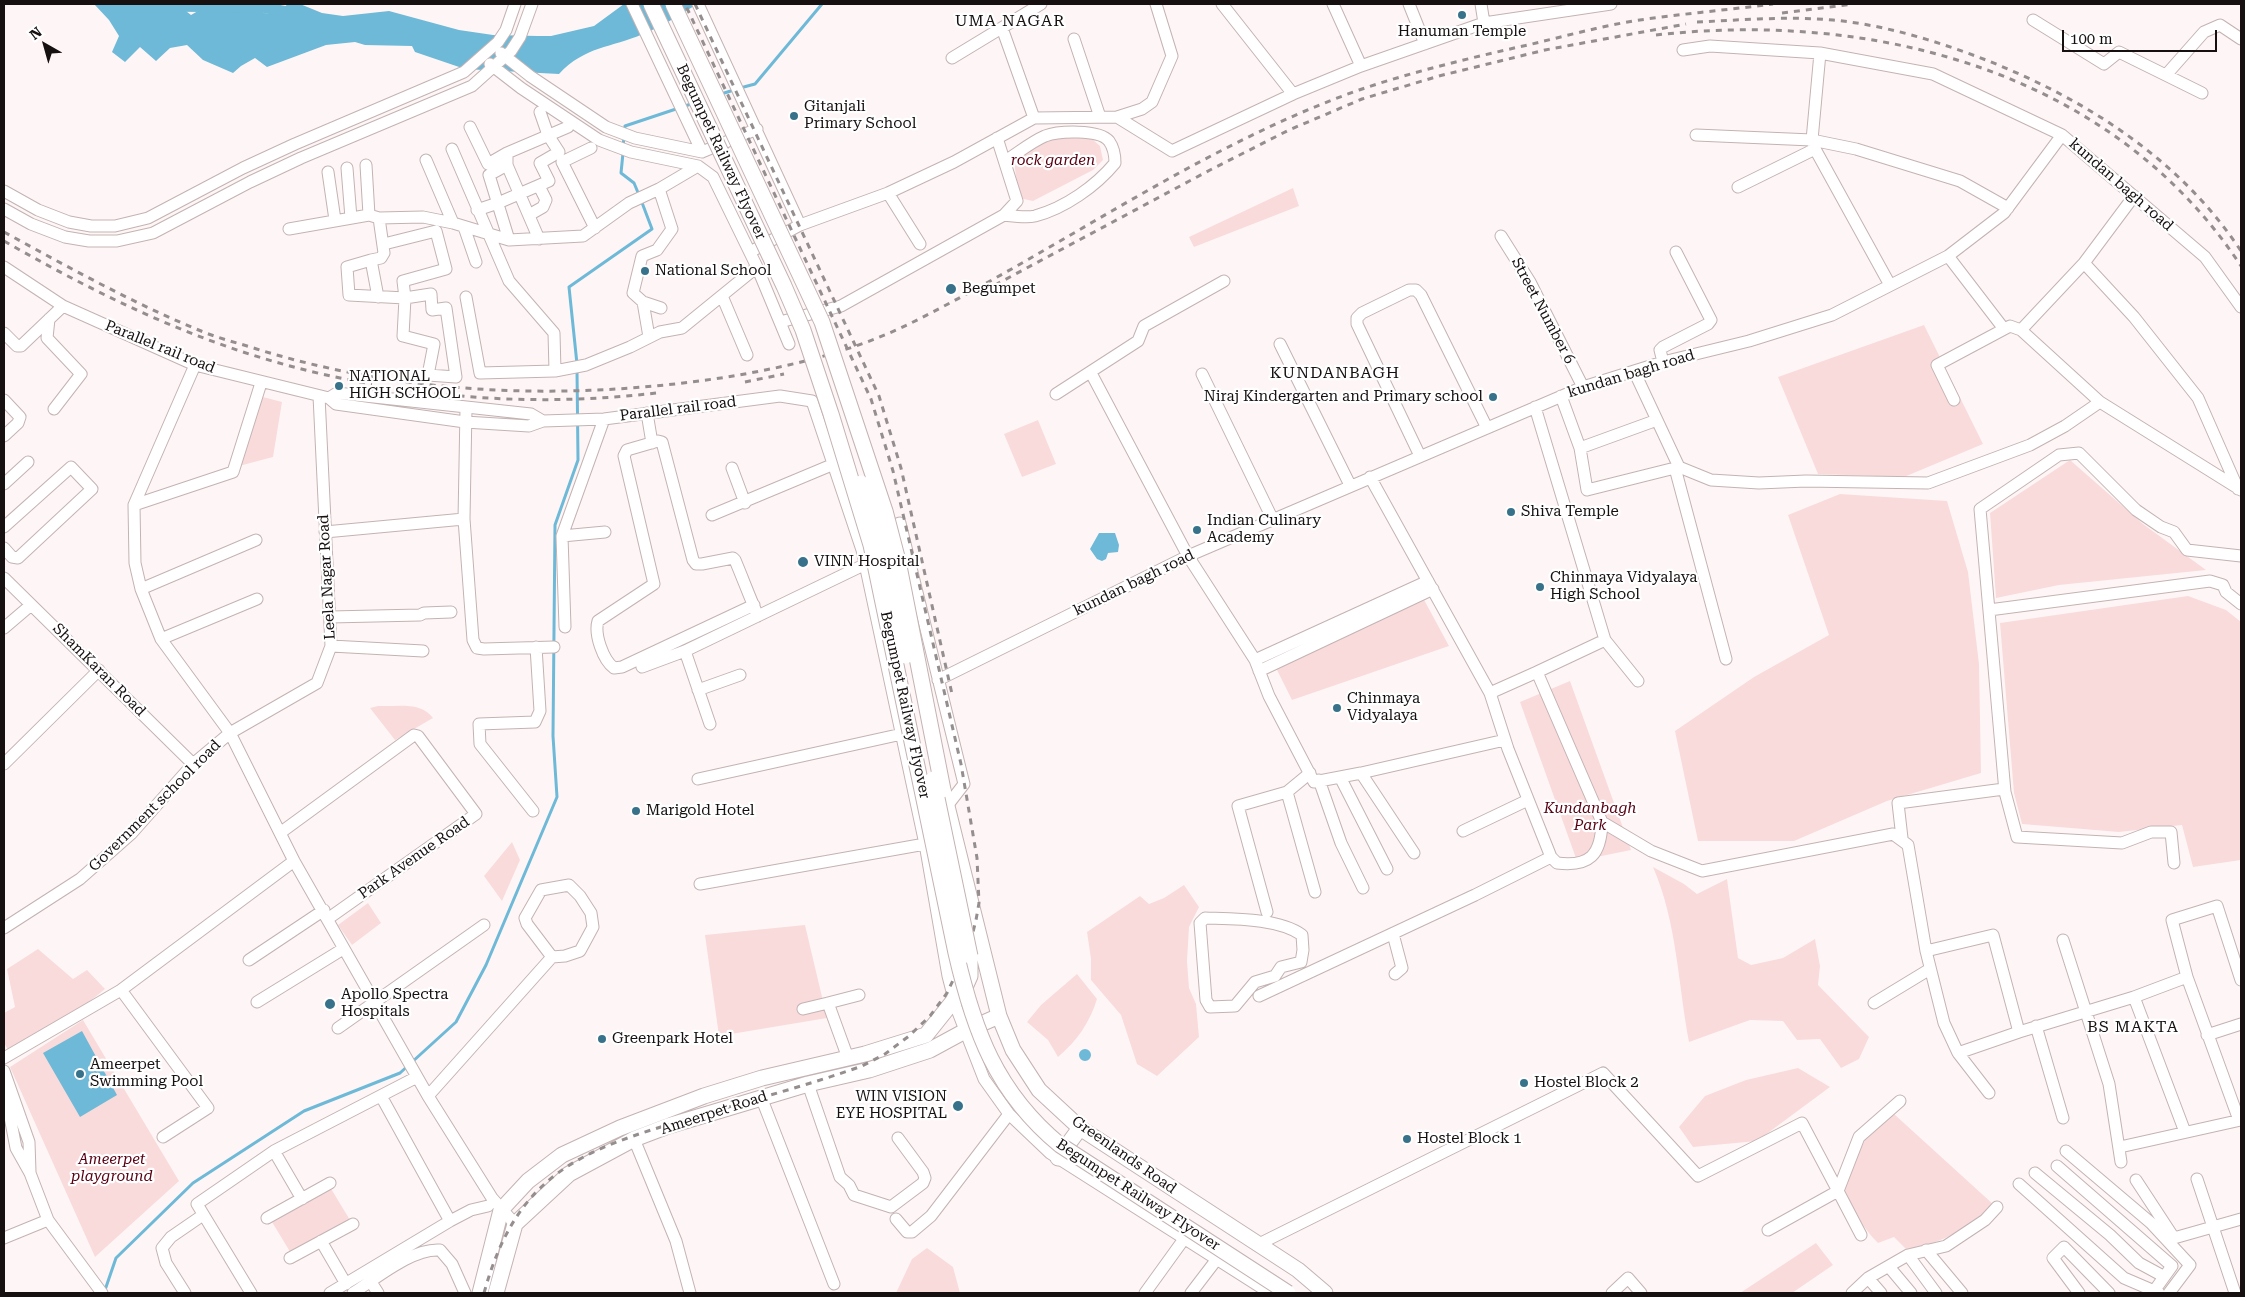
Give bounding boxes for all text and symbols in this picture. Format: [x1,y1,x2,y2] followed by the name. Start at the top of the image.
[1456,9,1468,21] marker: Hanuman Temple
[954,11,1066,31] district label: UMA NAGAR
[20,20,70,70] north arrow
[2065,20,2220,52] scale bar
[1398,23,1526,41] place label: Hanuman Temple
[27,24,45,43] text: N
[2070,30,2113,48] text: 100 m
[672,61,770,243] street label: Begumpet Railway Flyover
[804,98,916,133] place label: Gitanjali Primary School
[788,110,800,122] marker: Gitanjali Primary School
[2065,135,2177,235] street label: kundan bagh road
[1011,152,1095,170] park label: rock garden
[1507,255,1579,367] street label: Street Number 6
[655,262,771,280] place label: National School
[639,265,651,277] marker: National School
[962,280,1035,298] place label: Begumpet
[944,282,958,296] marker: Begumpet
[102,317,218,377] street label: Parallel rail road
[1565,346,1697,402] street label: kundan bagh road
[1269,363,1401,383] district label: KUNDANBAGH
[349,368,461,403] place label: NATIONAL HIGH SCHOOL
[333,380,345,392] marker: NATIONAL HIGH SCHOOL
[1204,388,1483,406] place label: Niraj Kindergarten and Primary school
[1487,391,1499,403] marker: Niraj Kindergarten and Primary school
[619,393,737,425] street label: Parallel rail road
[1521,503,1619,521] place label: Shiva Temple
[1505,506,1517,518] marker: Shiva Temple
[1207,512,1321,547] place label: Indian Culinary Academy
[315,514,339,640] street label: Leela Nagar Road
[1191,524,1203,536] marker: Indian Culinary Academy
[1071,546,1197,620] street label: kundan bagh road
[814,553,919,571] place label: VINN Hospital
[796,555,810,569] marker: VINN Hospital
[1550,569,1697,604] place label: Chinmaya Vidyalaya High School
[1534,581,1546,593] marker: Chinmaya Vidyalaya High School
[876,609,934,801] street label: Begumpet Railway Flyover
[49,620,149,720] street label: ShamKaran Road
[1347,690,1420,725] place label: Chinmaya Vidyalaya
[1331,702,1343,714] marker: Chinmaya Vidyalaya
[85,736,225,876] street label: Government school road
[1544,800,1636,835] park label: Kundanbagh Park
[646,802,754,820] place label: Marigold Hotel
[630,805,642,817] marker: Marigold Hotel
[355,813,473,903] street label: Park Avenue Road
[341,986,448,1021] place label: Apollo Spectra Hospitals
[323,997,337,1011] marker: Apollo Spectra Hospitals
[2086,1017,2180,1037] district label: BS MAKTA
[612,1030,733,1048] place label: Greenpark Hotel
[596,1033,608,1045] marker: Greenpark Hotel
[90,1056,203,1091] place label: Ameerpet Swimming Pool
[74,1068,86,1080] marker: Ameerpet Swimming Pool
[1534,1074,1639,1092] place label: Hostel Block 2
[1518,1077,1530,1089] marker: Hostel Block 2
[658,1087,770,1139] street label: Ameerpet Road
[836,1088,947,1123] place label: WIN VISION EYE HOSPITAL
[951,1099,965,1113] marker: WIN VISION EYE HOSPITAL
[1068,1112,1180,1198] street label: Greenlands Road
[1417,1130,1522,1148] place label: Hostel Block 1
[1401,1133,1413,1145] marker: Hostel Block 1
[1053,1135,1223,1255] street label: Begumpet Railway Flyover
[71,1151,153,1186] park label: Ameerpet playground

